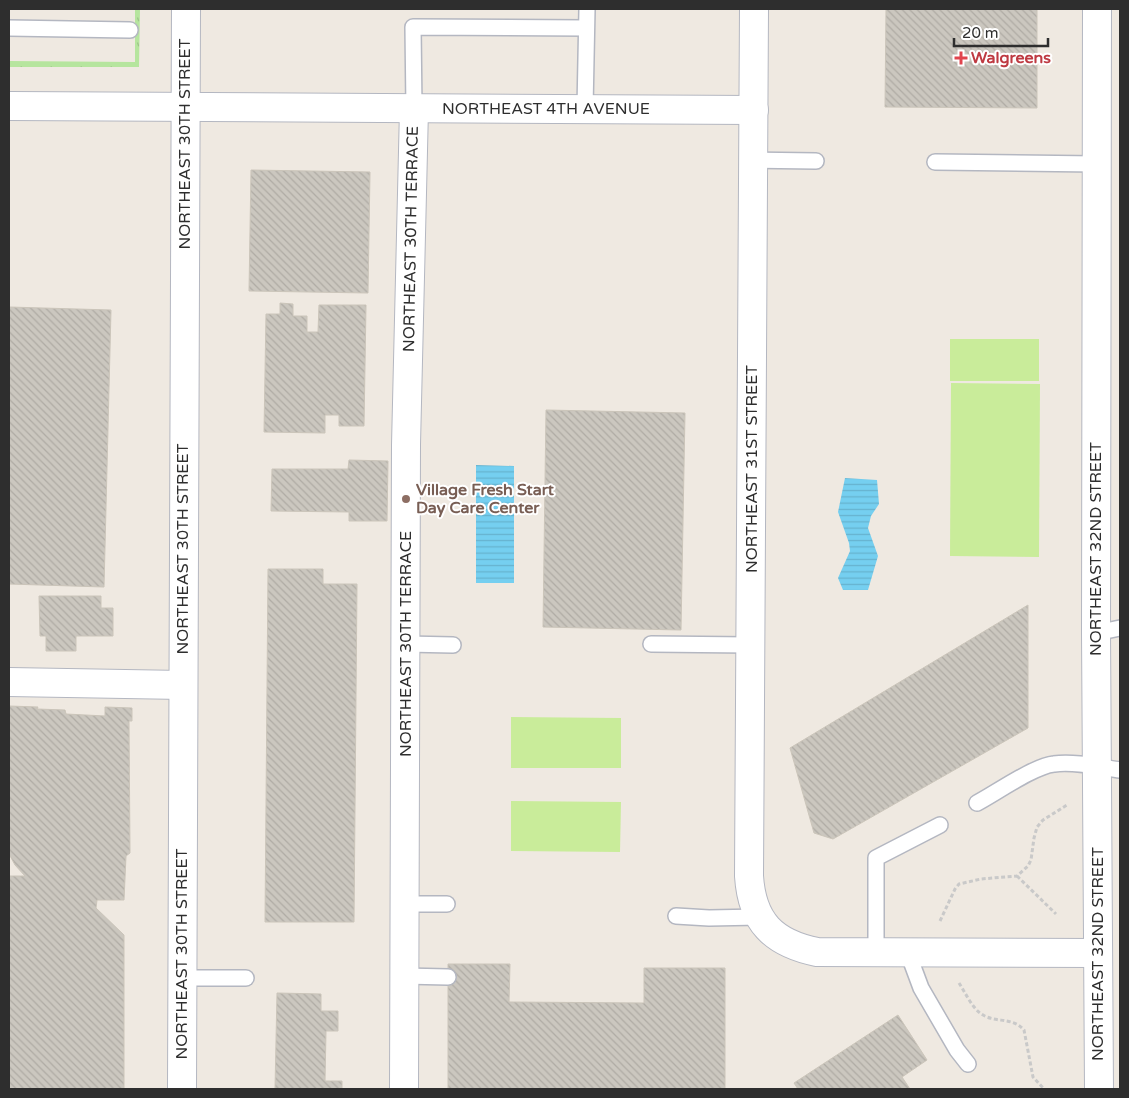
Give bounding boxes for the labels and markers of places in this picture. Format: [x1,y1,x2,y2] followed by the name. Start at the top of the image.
[971,48,1051,68] place label: Walgreens
[955,52,967,64] marker: Walgreens
[416,480,555,518] place label: Village Fresh Start Day Care Center
[400,493,412,505] marker: Village Fresh Start Day Care Center

